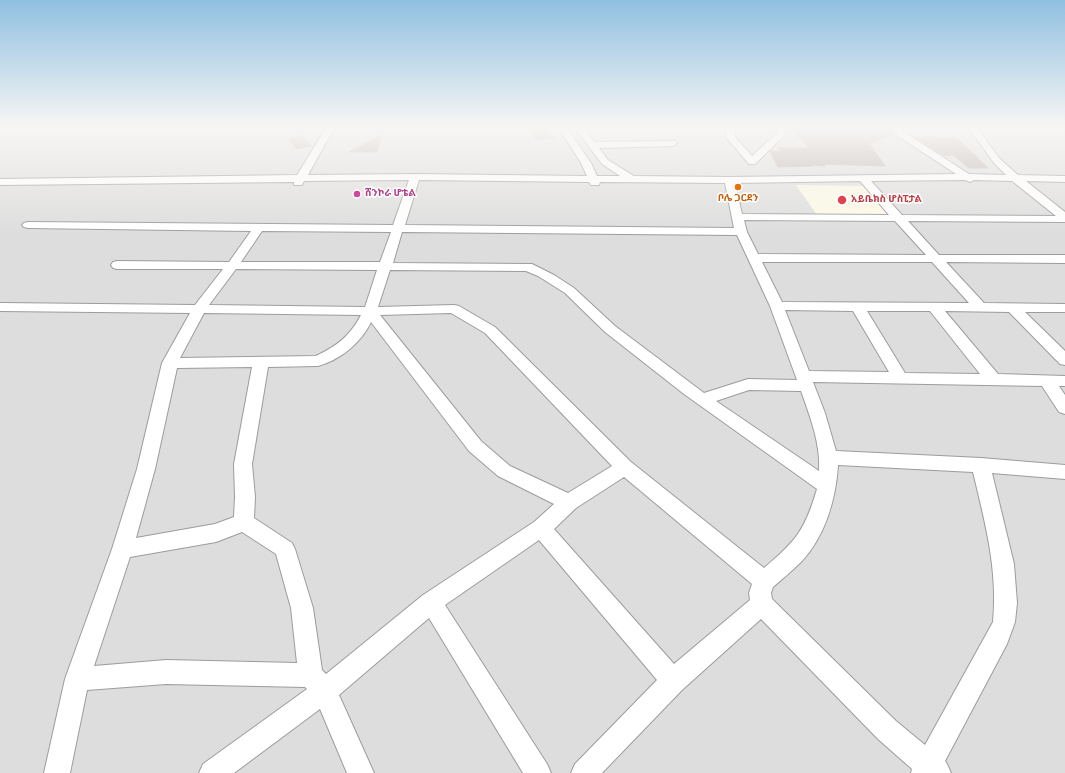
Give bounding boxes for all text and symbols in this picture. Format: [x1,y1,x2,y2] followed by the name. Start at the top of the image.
[733,182,743,192] marker: ቦሌ ጋርደን
[365,188,416,200] place label: ሸንኮራ ሆቴል
[352,189,362,199] marker: ሸንኮራ ሆቴል
[718,193,758,205] place label: ቦሌ ጋርደን
[836,194,848,206] marker: አይቤክስ ሆስፒታል
[851,194,922,206] place label: አይቤክስ ሆስፒታል

